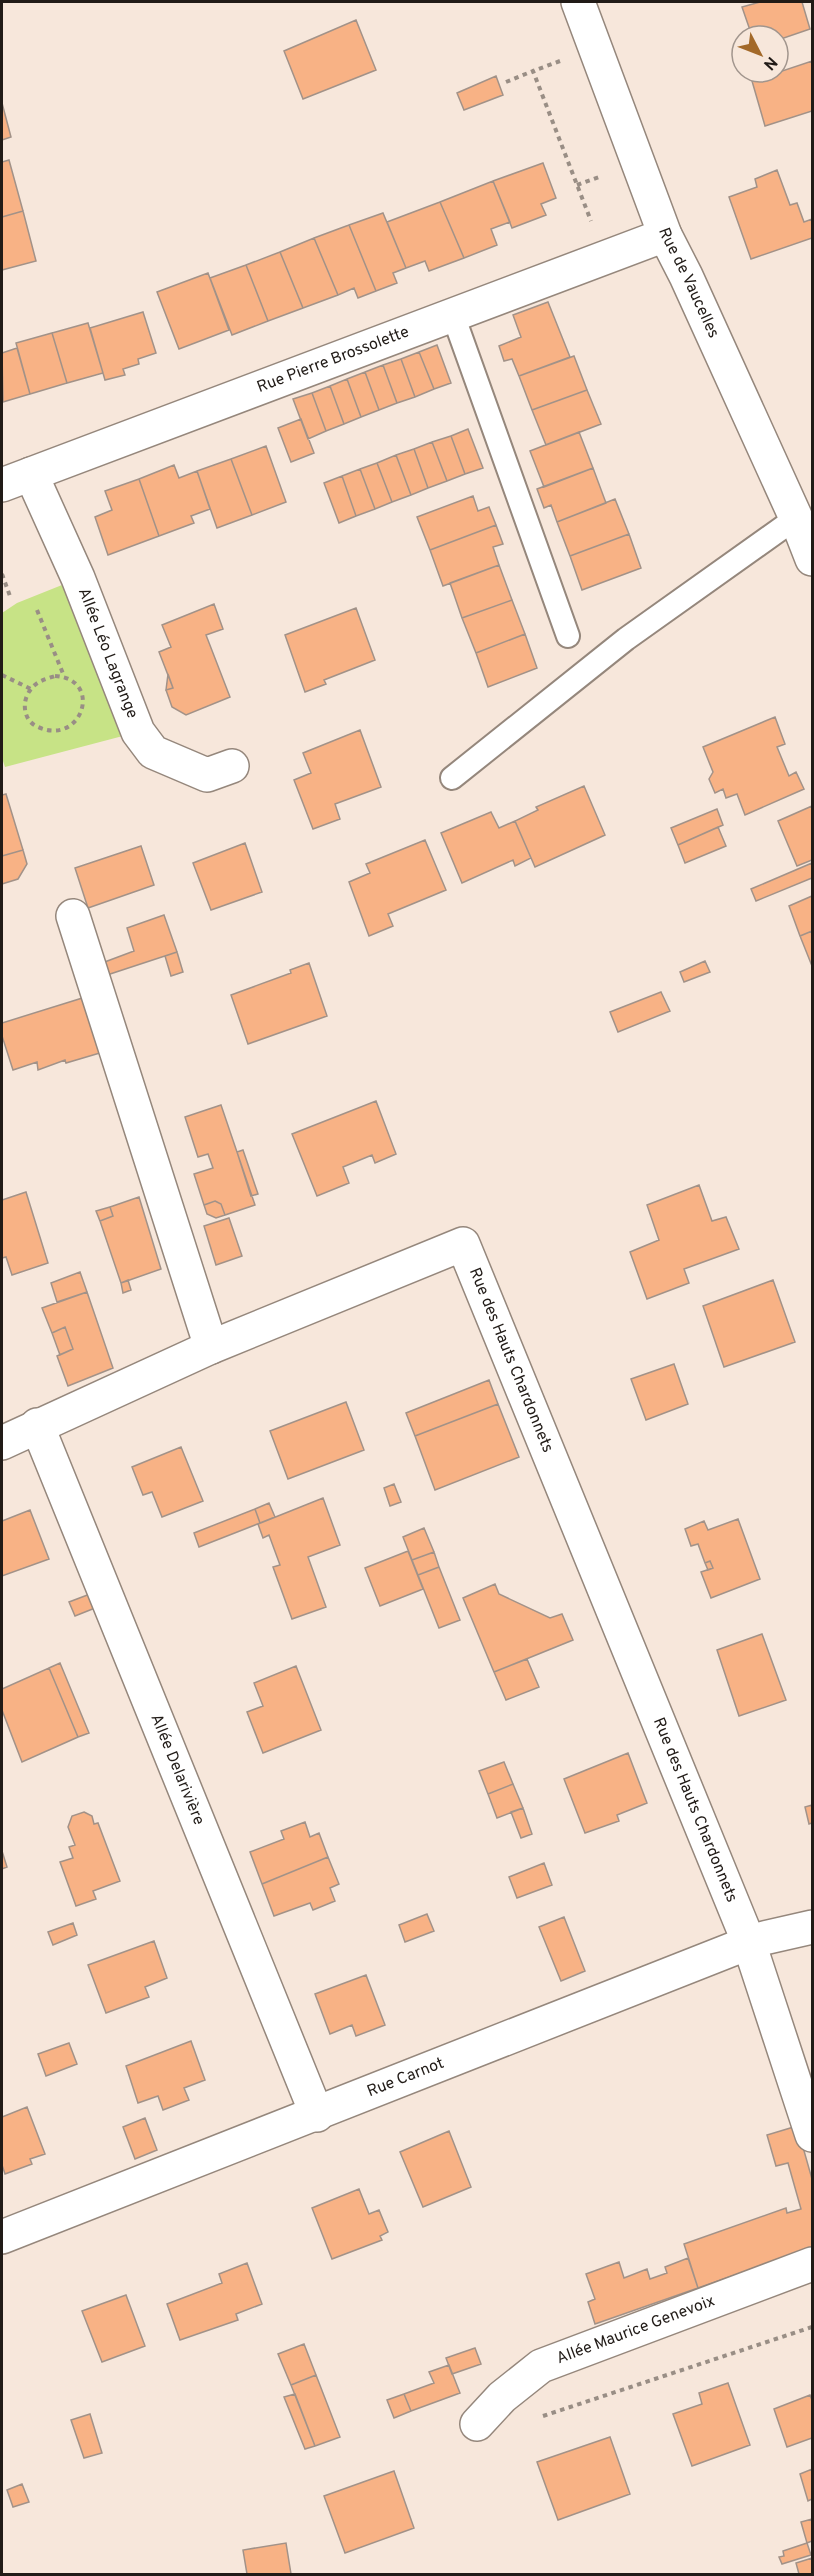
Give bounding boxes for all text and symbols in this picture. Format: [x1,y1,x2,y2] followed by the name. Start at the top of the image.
[730,24,790,84] north arrow
[758,52,781,74] text: N
[653,225,723,341] street label: Rue de Vaucelles
[254,322,412,398] street label: Rue Pierre Brossolette
[73,585,142,722] street label: Allée Léo Lagrange
[464,1265,557,1456] street label: Rue des Hauts Chardonnets
[145,1711,208,1828] street label: Allée Delarivière
[648,1715,741,1906] street label: Rue des Hauts Chardonnets
[364,2054,447,2102] street label: Rue Carnot
[554,2291,718,2369] street label: Allée Maurice Genevoix

